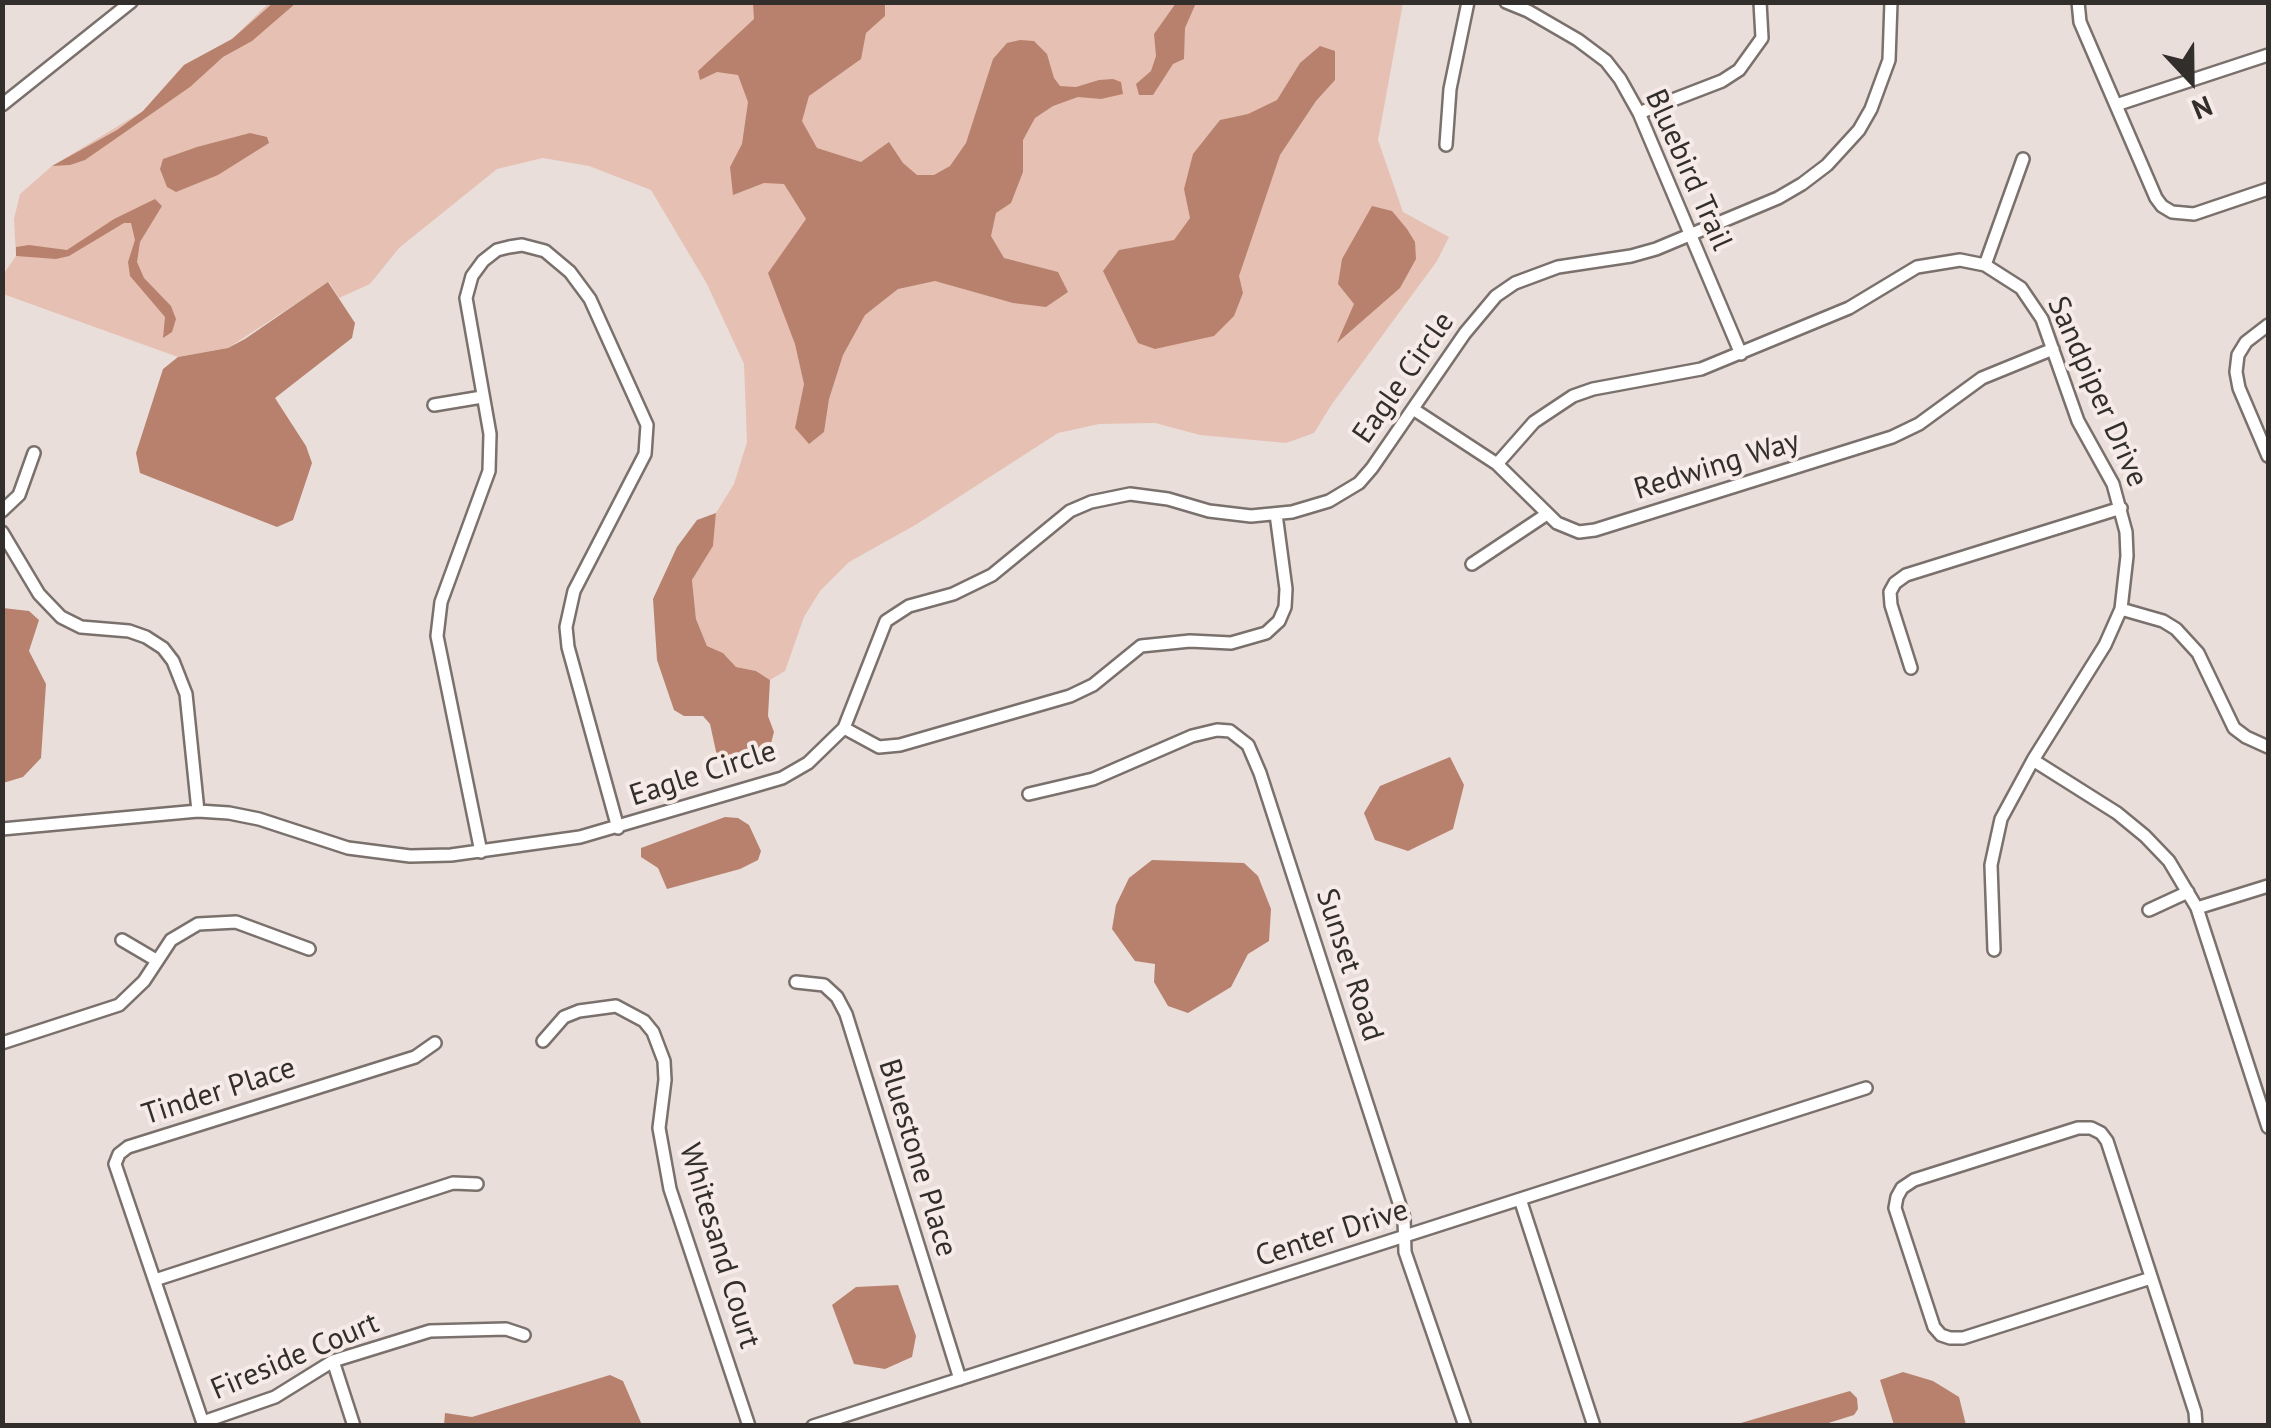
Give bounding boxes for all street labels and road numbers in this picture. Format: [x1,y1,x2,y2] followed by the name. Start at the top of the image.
[1637,84,1739,256] street label: Bluebird Trail
[2039,291,2155,493] street label: Sandpiper Drive
[1346,305,1462,451] street label: Eagle Circle
[1630,424,1804,508] street label: Redwing Way
[625,733,781,815] street label: Eagle Circle
[1307,884,1391,1046] street label: Sunset Road
[138,1050,300,1134] street label: Tinder Place
[870,1055,964,1261] street label: Bluestone Place
[671,1139,767,1353] street label: Whitesand Court
[1251,1192,1413,1276] street label: Center Drive
[206,1306,384,1408] street label: Fireside Court

